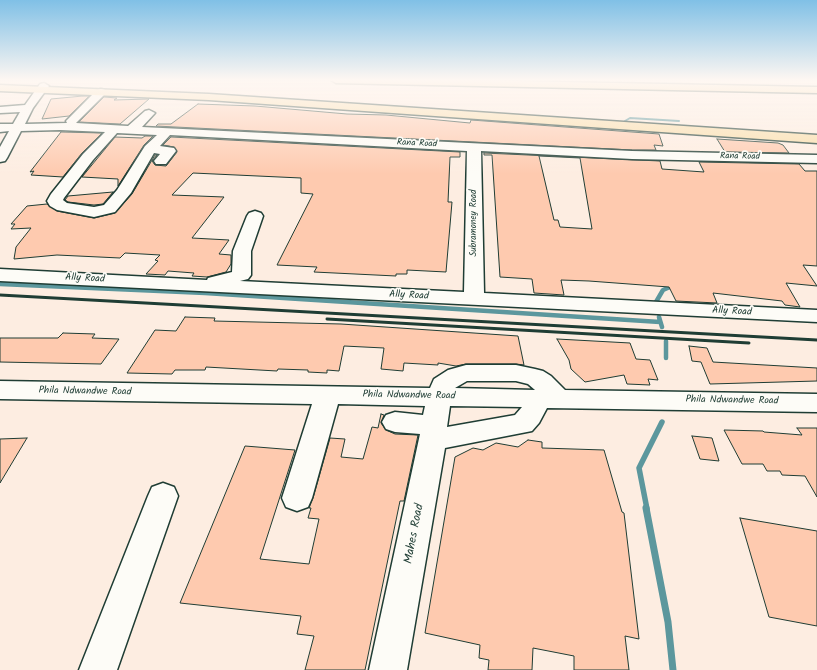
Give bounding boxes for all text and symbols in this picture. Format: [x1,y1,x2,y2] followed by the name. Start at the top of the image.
[397,138,437,150] street label: Rana Road
[720,151,760,163] street label: Rana Road
[469,190,479,256] street label: Subramoney Road
[65,272,105,286] street label: Ally Road
[389,289,429,303] street label: Ally Road
[712,305,752,319] street label: Ally Road
[38,385,132,399] street label: Phila Ndwandwe Road
[362,389,456,403] street label: Phila Ndwandwe Road
[685,394,779,408] street label: Phila Ndwandwe Road
[402,503,428,565] street label: Mahes Road

